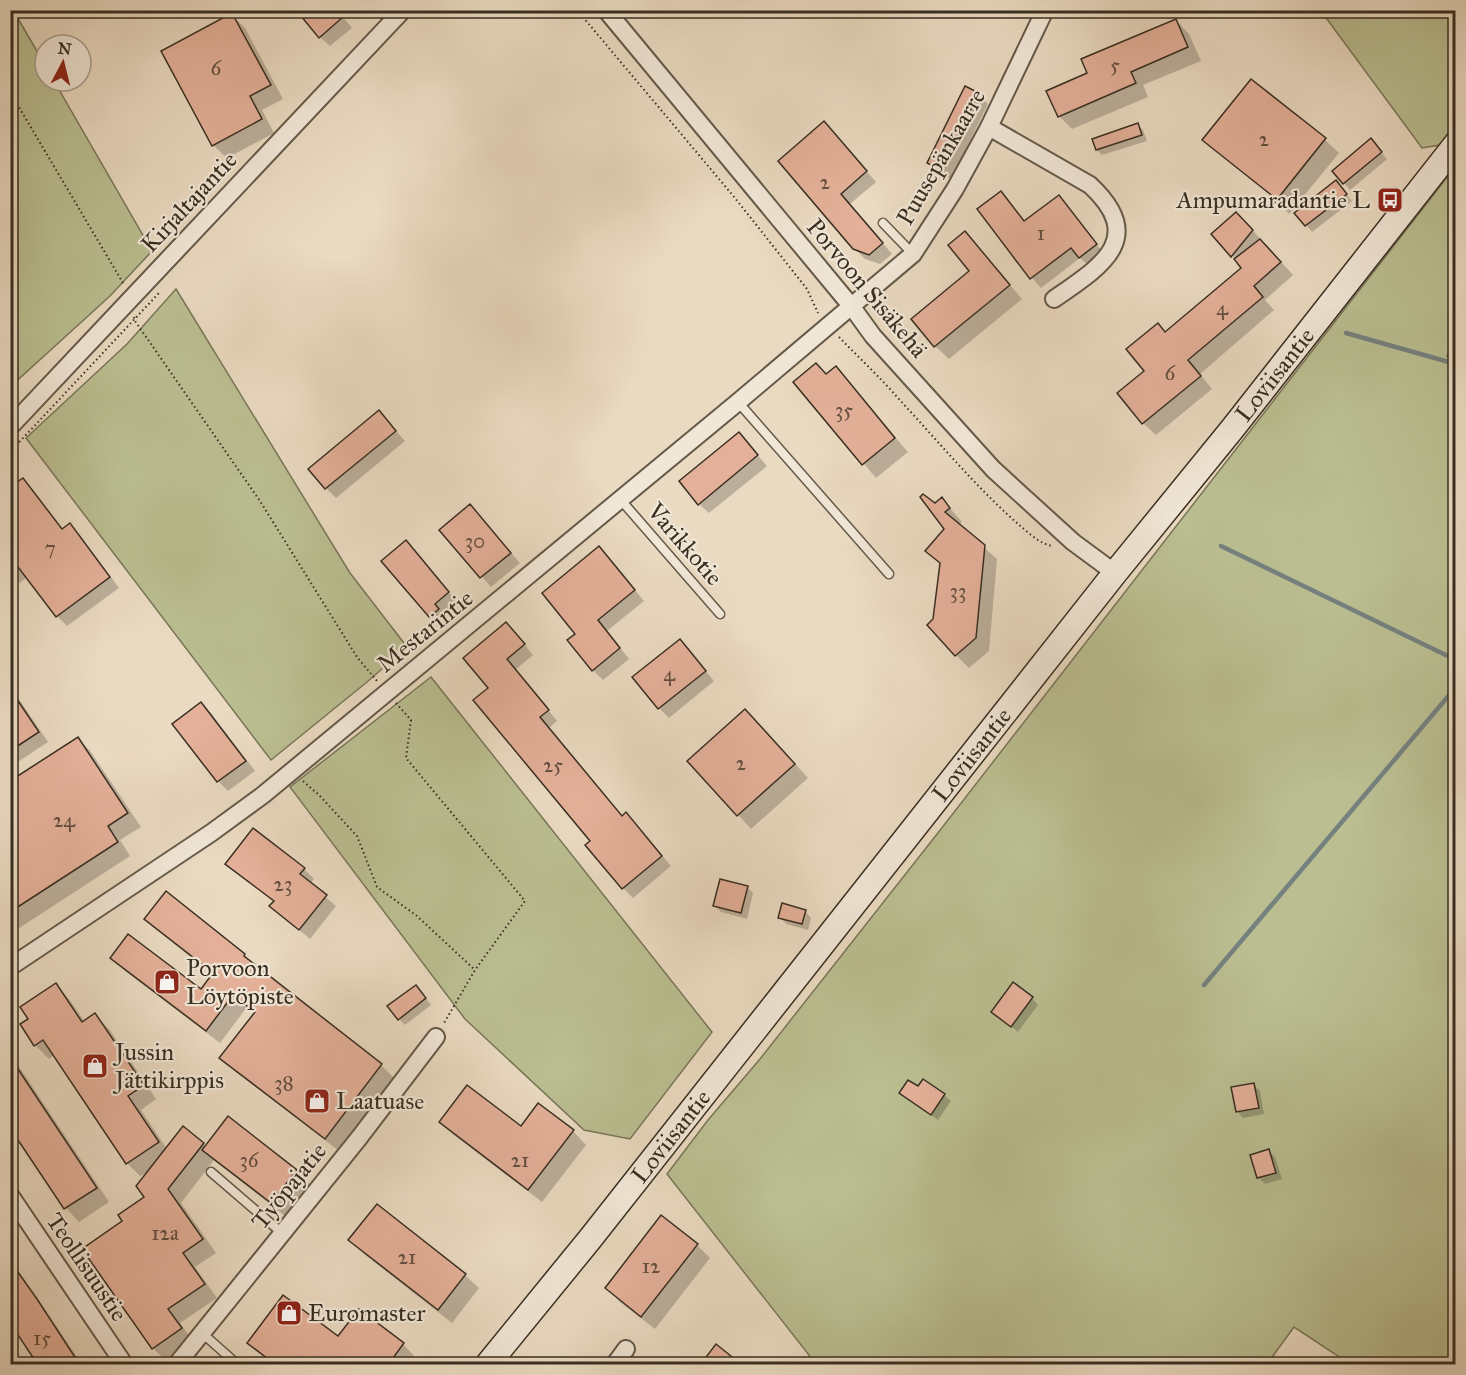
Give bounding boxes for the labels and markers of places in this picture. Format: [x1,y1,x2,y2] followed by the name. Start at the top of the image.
[1175,185,1370,215] place label: Ampumaradantie L
[1375,185,1405,215] bus stop icon: Ampumaradantie L
[186,953,294,1011] place label: Porvoon Löytöpiste
[152,967,182,997] shop icon: Porvoon Löytöpiste
[112,1037,224,1095] place label: Jussin Jättikirppis
[80,1051,110,1081] shop icon: Jussin Jättikirppis
[302,1086,332,1116] shop icon: Laatuase
[336,1086,424,1116] place label: Laatuase
[274,1298,304,1328] shop icon: Euromaster
[308,1298,426,1328] place label: Euromaster

